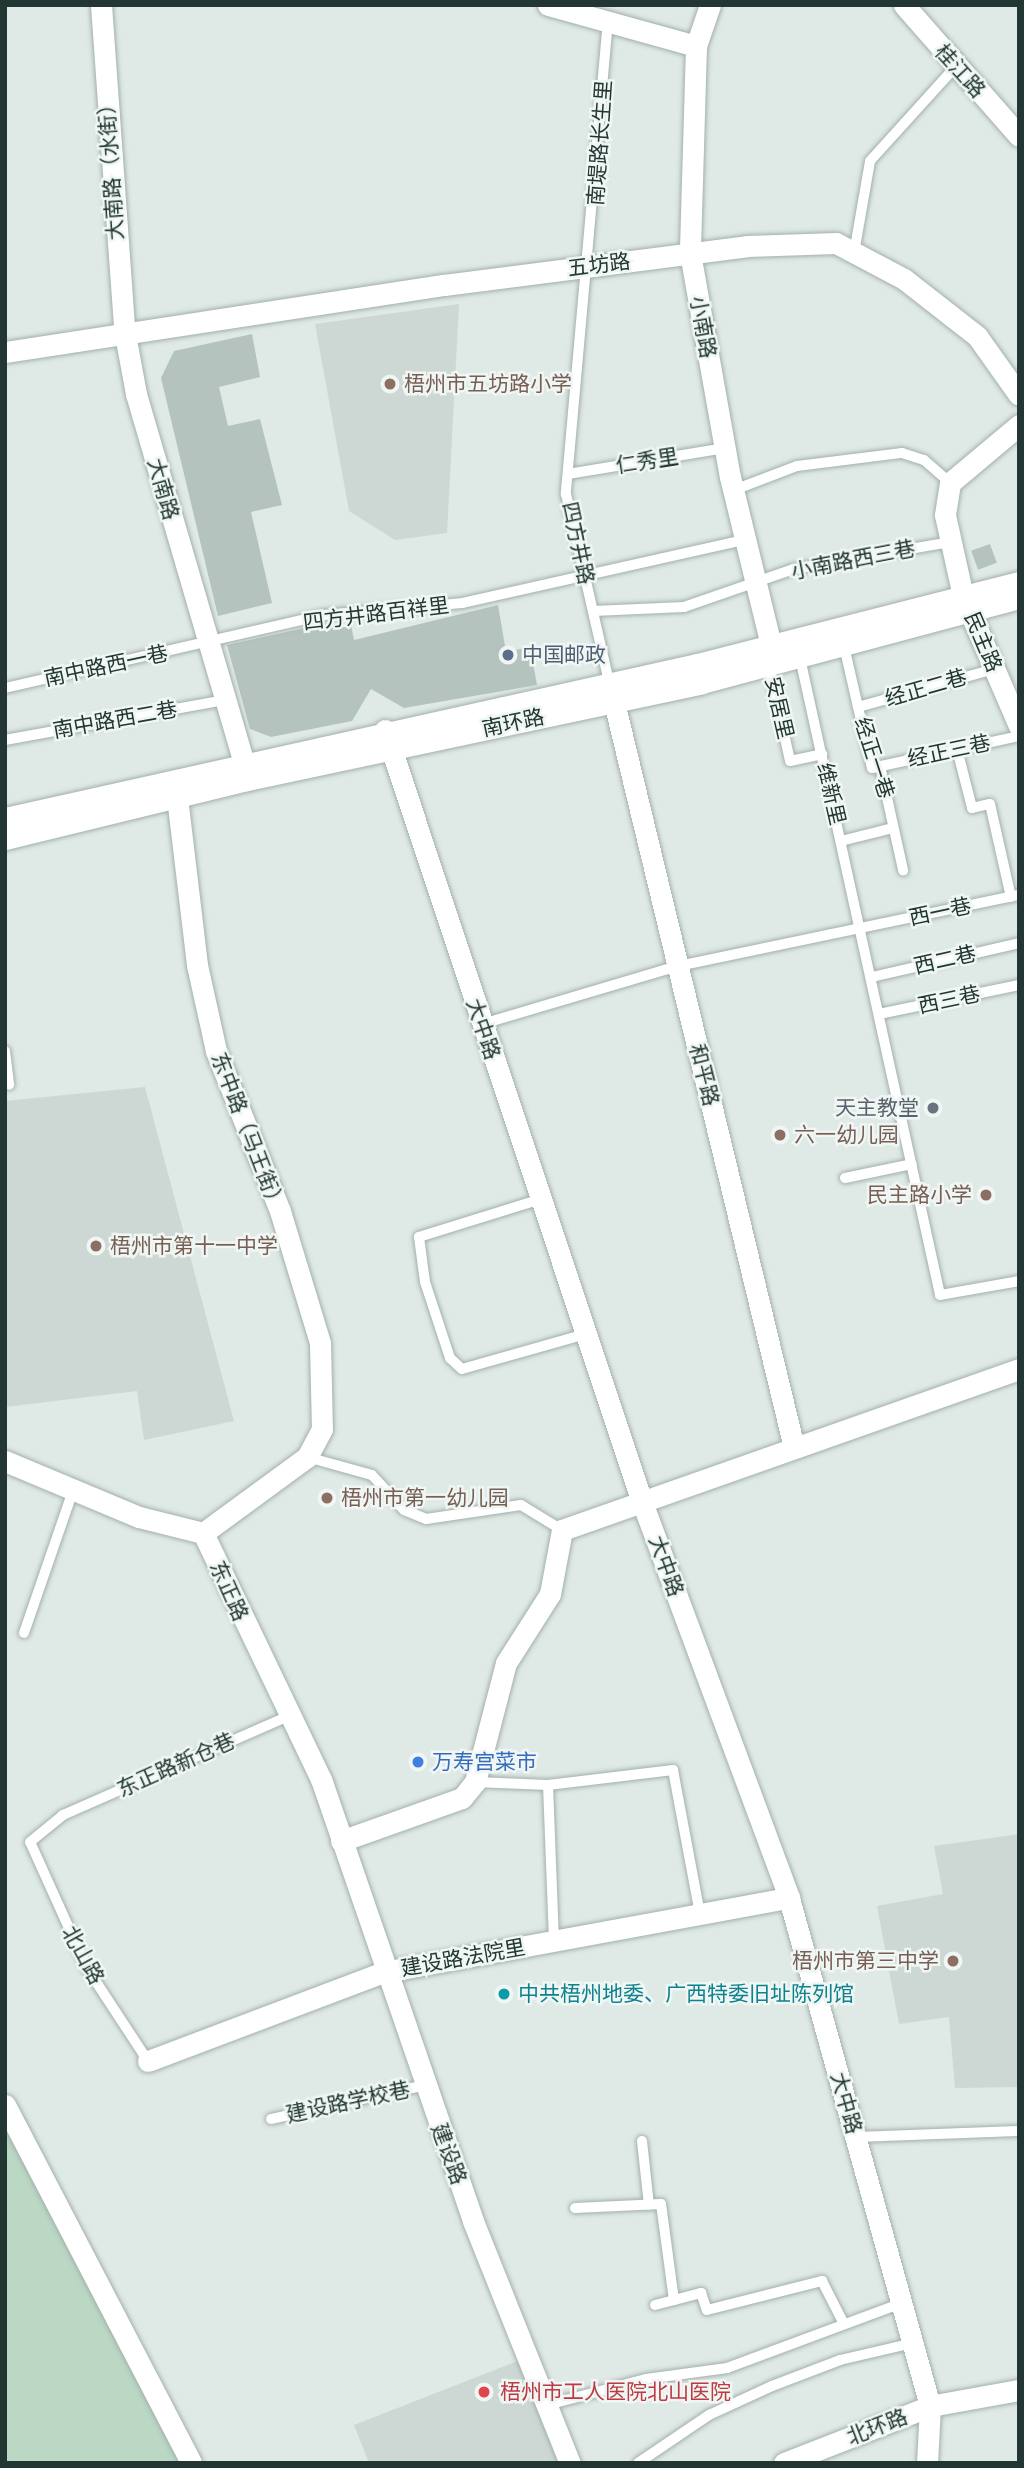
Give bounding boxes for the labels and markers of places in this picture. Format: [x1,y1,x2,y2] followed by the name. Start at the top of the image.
[404,371,572,397] place label: 梧州市五坊路小学
[382,376,398,392] marker: 梧州市五坊路小学
[522,642,606,668] place label: 中国邮政
[500,647,516,663] marker: 中国邮政
[835,1095,919,1121] place label: 天主教堂
[925,1100,941,1116] marker: 天主教堂
[794,1122,899,1148] place label: 六一幼儿园
[772,1127,788,1143] marker: 六一幼儿园
[867,1182,972,1208] place label: 民主路小学
[978,1187,994,1203] marker: 民主路小学
[110,1233,278,1259] place label: 梧州市第十一中学
[88,1238,104,1254] marker: 梧州市第十一中学
[341,1485,509,1511] place label: 梧州市第一幼儿园
[319,1490,335,1506] marker: 梧州市第一幼儿园
[432,1749,537,1775] place label: 万寿宫菜市
[410,1754,426,1770] marker: 万寿宫菜市
[792,1948,939,1974] place label: 梧州市第三中学
[945,1953,961,1969] marker: 梧州市第三中学
[518,1981,854,2007] place label: 中共梧州地委、广西特委旧址陈列馆
[496,1986,512,2002] marker: 中共梧州地委、广西特委旧址陈列馆
[500,2379,731,2405] place label: 梧州市工人医院北山医院
[474,2382,494,2402] marker: 梧州市工人医院北山医院

